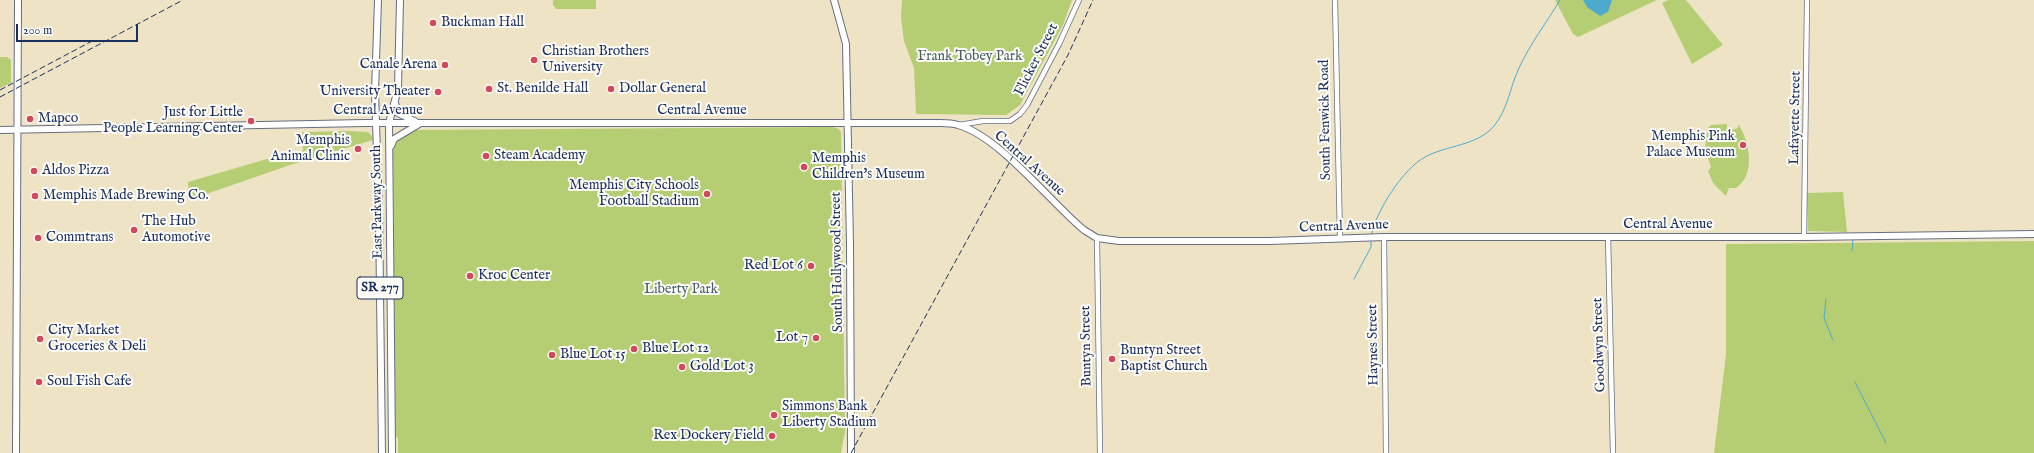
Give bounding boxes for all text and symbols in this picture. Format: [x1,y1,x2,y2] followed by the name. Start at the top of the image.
[441,15,524,31] place label: Buckman Hall
[18,16,140,42] scale bar
[428,18,438,28] marker: Buckman Hall
[1012,21,1062,99] street label: Flicker Street
[23,23,52,38] text: 200 m
[542,44,649,76] place label: Christian Brothers University
[918,49,1022,65] park label: Frank Tobey Park
[529,55,539,65] marker: Christian Brothers University
[360,57,437,73] place label: Canale Arena
[1317,59,1335,181] street label: South Fenwick Road
[440,60,450,70] marker: Canale Arena
[1787,71,1805,165] street label: Lafayette Street
[497,81,588,97] place label: St. Benilde Hall
[619,81,706,97] place label: Dollar General
[320,84,430,100] place label: University Theater
[484,84,494,94] marker: St. Benilde Hall
[606,84,616,94] marker: Dollar General
[433,87,443,97] marker: University Theater
[333,103,423,119] street label: Central Avenue
[657,103,747,119] street label: Central Avenue
[103,105,243,138] place label: Just for Little People Learning Center
[38,111,78,127] place label: Mapco
[25,114,35,124] marker: Mapco
[246,116,256,126] marker: Just for Little People Learning Center
[990,128,1068,200] street label: Central Avenue
[1646,129,1735,162] place label: Memphis Pink Palace Museum
[271,133,350,166] place label: Memphis Animal Clinic
[1738,140,1748,150] marker: Memphis Pink Palace Museum
[353,144,363,154] marker: Memphis Animal Clinic
[369,145,387,259] street label: East Parkway South
[494,148,585,164] place label: Steam Academy
[481,151,491,161] marker: Steam Academy
[812,151,925,184] place label: Memphis Children's Museum
[799,162,809,172] marker: Memphis Children's Museum
[42,163,109,179] place label: Aldos Pizza
[29,166,39,176] marker: Aldos Pizza
[569,178,699,210] place label: Memphis City Schools Football Stadium
[43,188,209,204] place label: Memphis Made Brewing Co.
[702,189,712,199] marker: Memphis City Schools Football Stadium
[30,191,40,201] marker: Memphis Made Brewing Co.
[828,192,848,332] street label: South Hollywood Street
[142,214,210,246] place label: The Hub Automotive
[1299,217,1389,237] street label: Central Avenue
[1623,217,1713,233] street label: Central Avenue
[129,225,139,235] marker: The Hub Automotive
[46,230,114,246] place label: Commtrans
[33,233,43,243] marker: Commtrans
[744,258,803,274] place label: Red Lot 6
[806,261,816,271] marker: Red Lot 6
[478,268,550,284] place label: Kroc Center
[465,271,475,281] marker: Kroc Center
[357,277,403,299] road number: SR 277
[644,282,718,298] park label: Liberty Park
[1590,297,1610,393] street label: Goodwyn Street
[1365,304,1383,386] street label: Haynes Street
[1078,305,1096,387] street label: Buntyn Street
[48,323,146,356] place label: City Market Groceries & Deli
[776,330,808,346] place label: Lot 7
[811,333,821,343] marker: Lot 7
[35,334,45,344] marker: City Market Groceries & Deli
[642,341,709,357] place label: Blue Lot 12
[1120,343,1207,376] place label: Buntyn Street Baptist Church
[629,344,639,354] marker: Blue Lot 12
[560,347,626,363] place label: Blue Lot 15
[547,350,557,360] marker: Blue Lot 15
[1107,354,1117,364] marker: Buntyn Street Baptist Church
[690,359,754,375] place label: Gold Lot 3
[677,362,687,372] marker: Gold Lot 3
[47,374,131,390] place label: Soul Fish Cafe
[34,377,44,387] marker: Soul Fish Cafe
[782,399,877,432] place label: Simmons Bank Liberty Stadium
[769,410,779,420] marker: Simmons Bank Liberty Stadium
[653,428,764,444] place label: Rex Dockery Field
[767,431,777,441] marker: Rex Dockery Field

